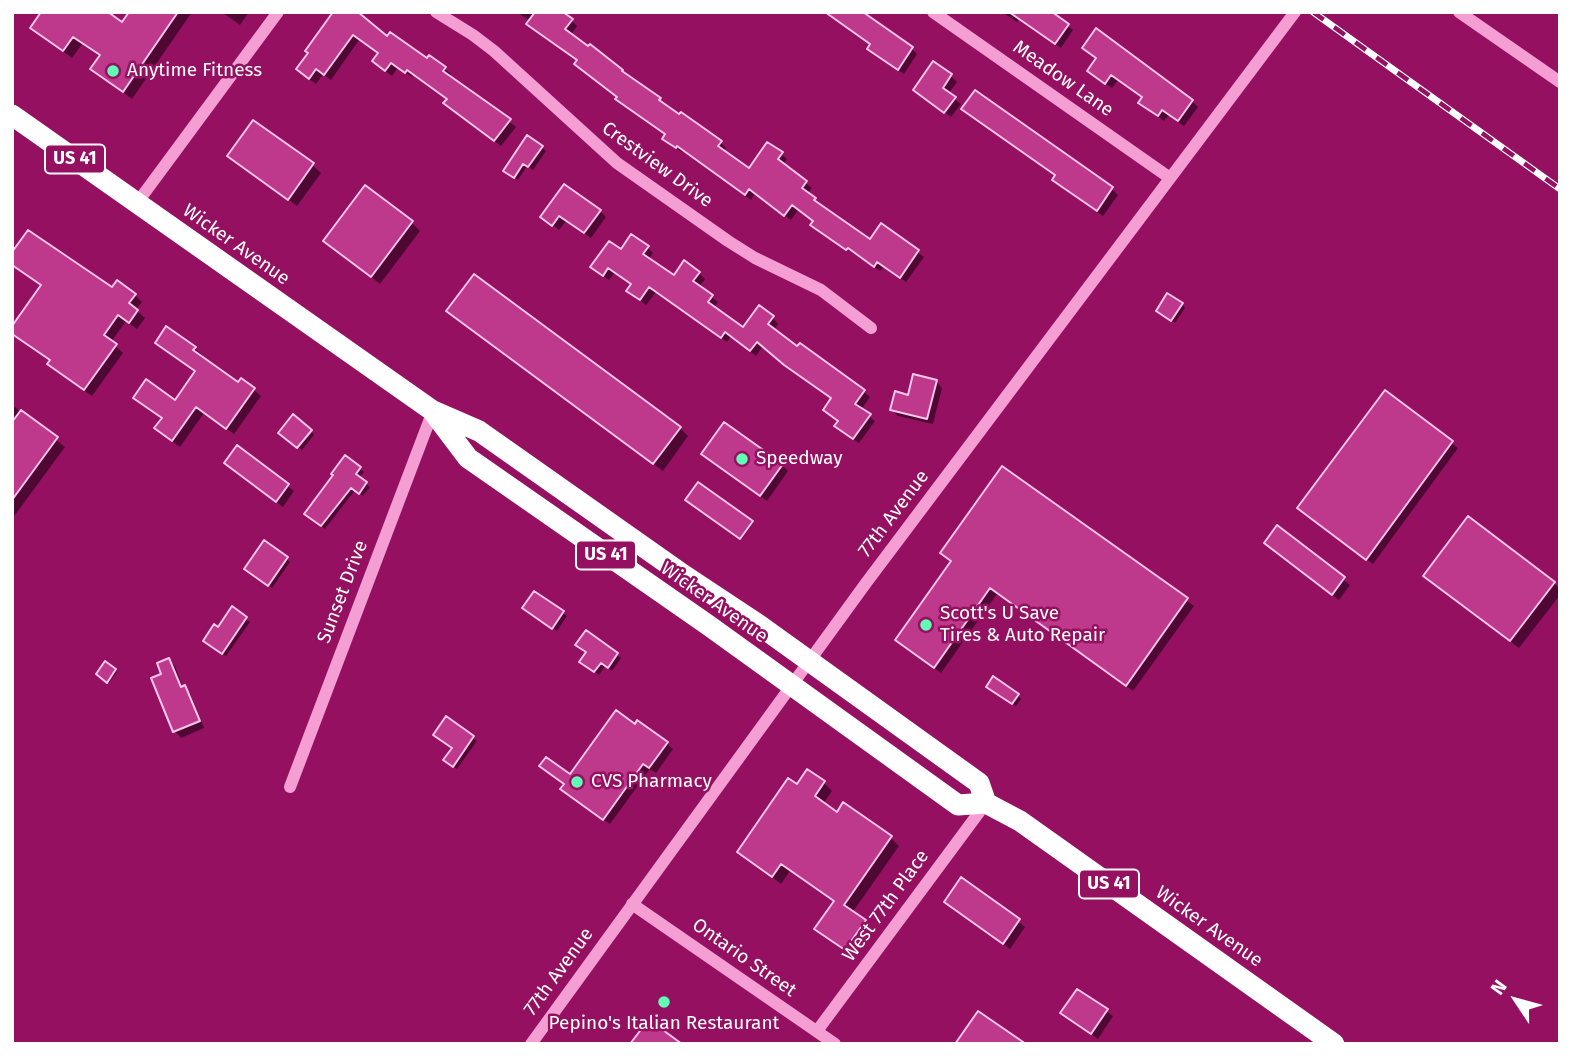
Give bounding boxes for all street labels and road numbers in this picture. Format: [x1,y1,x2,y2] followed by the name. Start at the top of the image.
[1008,36,1118,122] street label: Meadow Lane
[597,117,717,213] street label: Crestview Drive
[45,144,105,174] road number: US 41
[178,200,294,290] street label: Wicker Avenue
[854,466,934,562] street label: 77th Avenue
[313,537,373,647] street label: Sunset Drive
[576,540,636,570] road number: US 41
[656,558,772,648] street label: Wicker Avenue
[838,846,934,966] street label: West 77th Place
[1079,870,1139,898] road number: US 41
[1151,882,1267,972] street label: Wicker Avenue
[688,914,800,1002] street label: Ontario Street
[520,924,598,1020] street label: 77th Avenue

